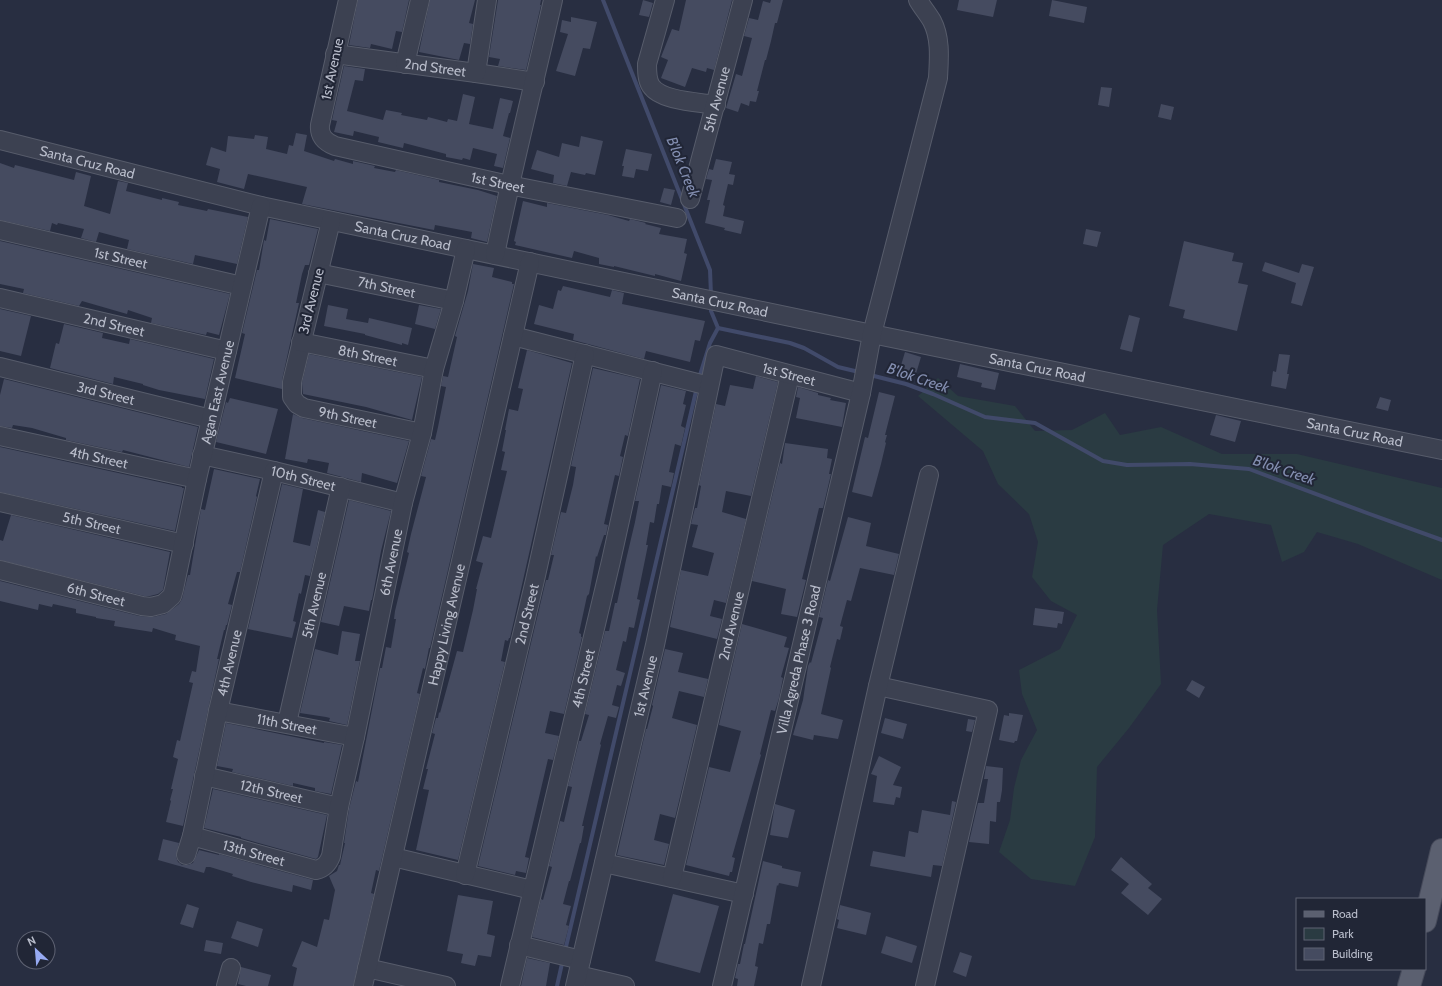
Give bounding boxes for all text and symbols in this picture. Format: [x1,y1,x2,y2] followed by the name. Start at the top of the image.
[317,37,347,101] street label: 1st Avenue
[403,54,467,81] street label: 2nd Street
[699,65,734,134] street label: 5th Avenue
[663,134,704,201] water label: B'lok Creek
[38,141,137,183] street label: Santa Cruz Road
[469,168,526,197] street label: 1st Street
[353,217,452,255] street label: Santa Cruz Road
[92,243,150,273] street label: 1st Street
[294,266,328,336] street label: 3rd Avenue
[356,272,417,302] street label: 7th Street
[670,283,769,321] street label: Santa Cruz Road
[82,309,146,340] street label: 2nd Street
[197,338,238,446] street label: Agan East Avenue
[336,341,399,370] street label: 8th Street
[987,349,1087,386] street label: Santa Cruz Road
[760,359,818,390] street label: 1st Street
[885,359,952,397] water label: B'lok Creek
[75,377,137,409] street label: 3rd Street
[317,402,379,432] street label: 9th Street
[1305,414,1404,451] street label: Santa Cruz Road
[68,442,130,473] street label: 4th Street
[1251,451,1318,489] water label: B'lok Creek
[269,462,338,495] street label: 10th Street
[61,508,123,538] street label: 5th Street
[375,527,406,597] street label: 6th Avenue
[424,562,469,687] street label: Happy Living Avenue
[298,570,330,640] street label: 5th Avenue
[65,578,127,610] street label: 6th Street
[511,582,543,647] street label: 2nd Street
[772,583,825,736] street label: Villa Agreda Phase 3 Road
[714,589,748,662] street label: 2nd Avenue
[213,628,246,698] street label: 4th Avenue
[567,647,599,710] street label: 4th Street
[629,654,661,719] street label: 1st Avenue
[255,710,319,739] street label: 11th Street
[238,776,304,807] street label: 12th Street
[221,836,287,870] street label: 13th Street
[1296,898,1426,970] legend
[1332,906,1358,921] text: Road
[1332,926,1354,941] text: Park
[16,930,56,970] north arrow
[25,933,38,949] text: N
[1332,946,1374,961] text: Building

